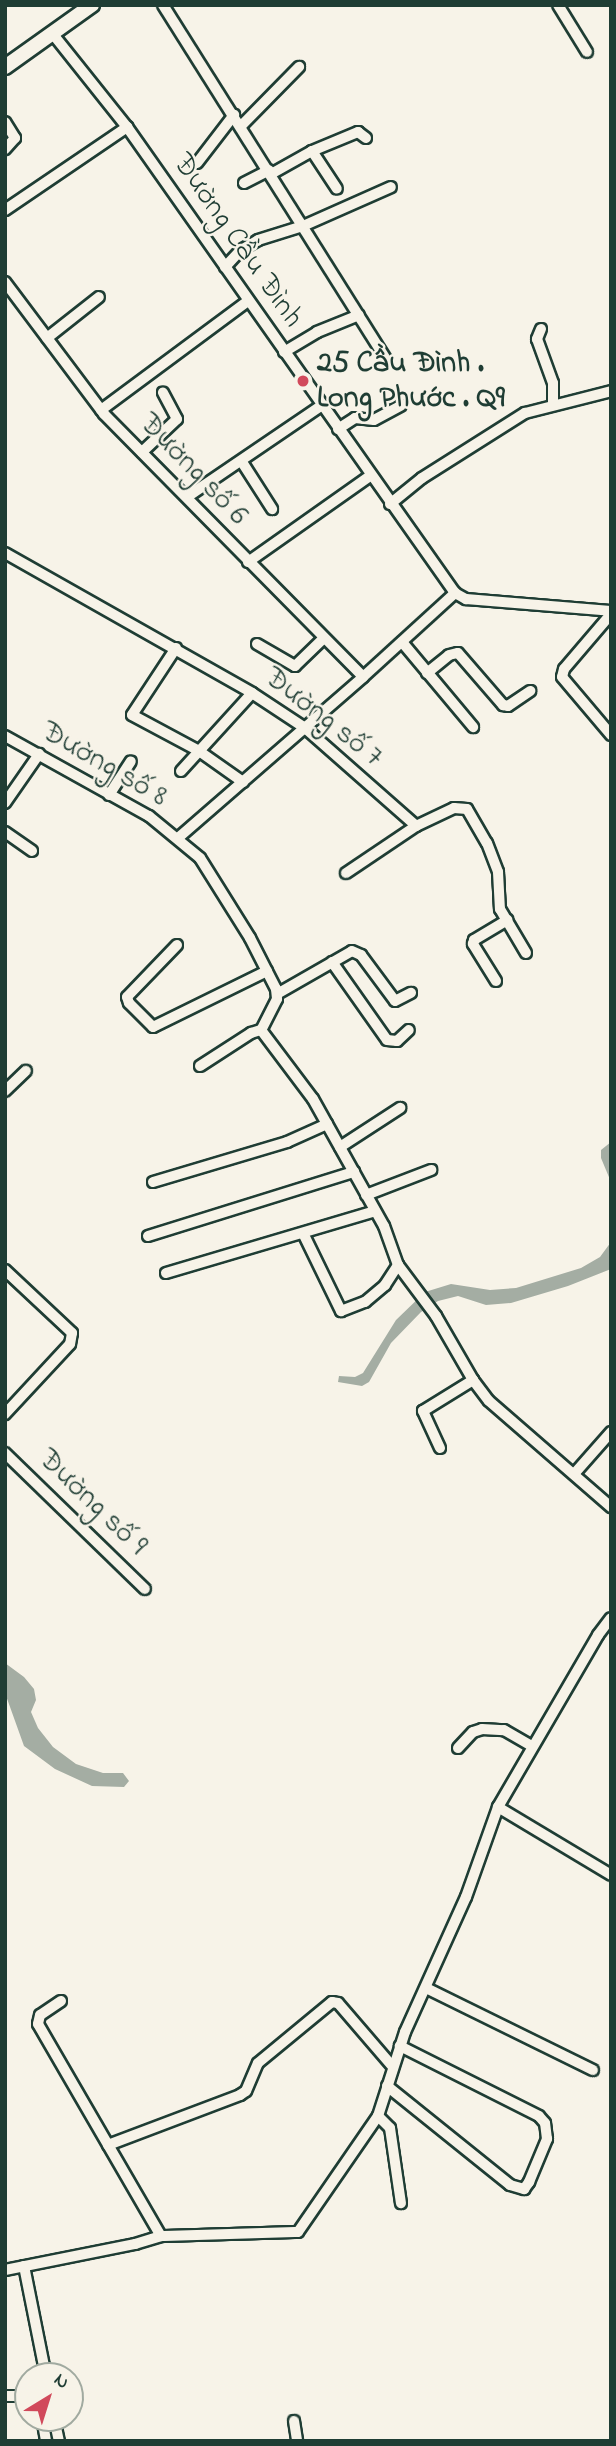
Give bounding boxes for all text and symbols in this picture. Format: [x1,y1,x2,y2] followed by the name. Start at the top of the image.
[164,147,310,335] street label: Đường Cầu Đình
[317,346,505,416] place label: 25 Cầu Đình . Long Phước . Q9
[295,373,311,389] marker: 25 Cầu Đình . Long Phước . Q9
[131,406,255,534] street label: Đường số 6
[256,660,390,776] street label: Đường số 7
[34,714,174,816] street label: Đường số 8
[30,1442,154,1564] street label: Đường số 9
[14,2362,84,2432] north arrow
[48,2367,74,2396] text: N

